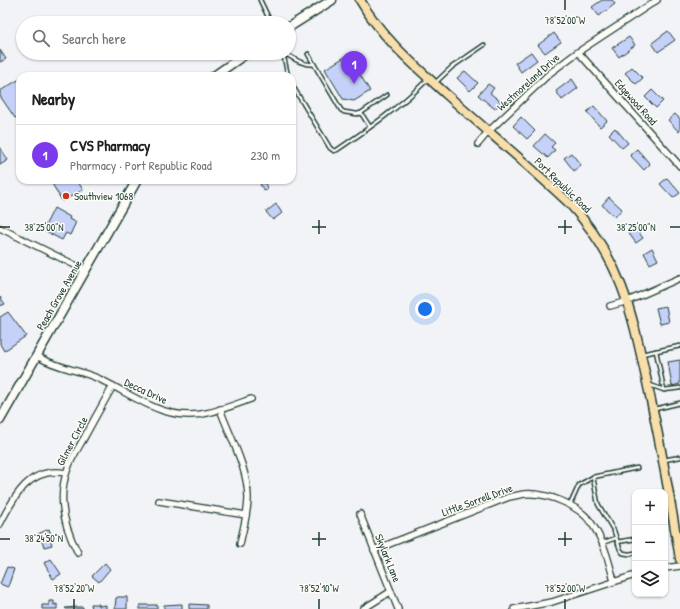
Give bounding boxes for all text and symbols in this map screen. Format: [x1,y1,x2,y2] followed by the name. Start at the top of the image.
[545,14,586,27] text: 78°52'00"W
[16,16,296,60] search box
[30,27,52,49] icon: search
[62,28,126,49] text: Search here
[494,50,563,114] street label: Westmoreland Drive
[341,51,367,84] pin: 1
[612,76,661,128] street label: Edgewood Road
[32,87,75,110] text: Nearby
[70,135,150,156] text: CVS Pharmacy
[43,146,47,164] text: 1
[250,146,280,164] text: 230 m
[532,154,595,216] street label: Port Republic Road
[70,156,212,174] text: Pharmacy · Port Republic Road
[74,189,133,203] place label: Southview 1068
[61,191,71,201] marker: Southview 1068
[25,221,64,234] text: 38°25'00"N
[617,221,656,234] text: 38°25'00"N
[33,257,85,333] street label: Peach Grove Avenue
[415,299,435,319] your location
[122,375,170,407] street label: Decca Drive
[53,414,91,468] street label: Gilmer Circle
[440,481,515,519] street label: Little Sorrell Drive
[632,489,668,597] map controls
[632,489,668,525] button: +
[632,525,668,561] button: −
[25,532,63,545] text: 38°24'50"N
[372,532,404,585] street label: Skylark Lane
[632,561,668,597] button: layers
[54,582,95,595] text: 78°52'20"W
[299,582,340,595] text: 78°52'10"W
[545,582,586,595] text: 78°52'00"W

